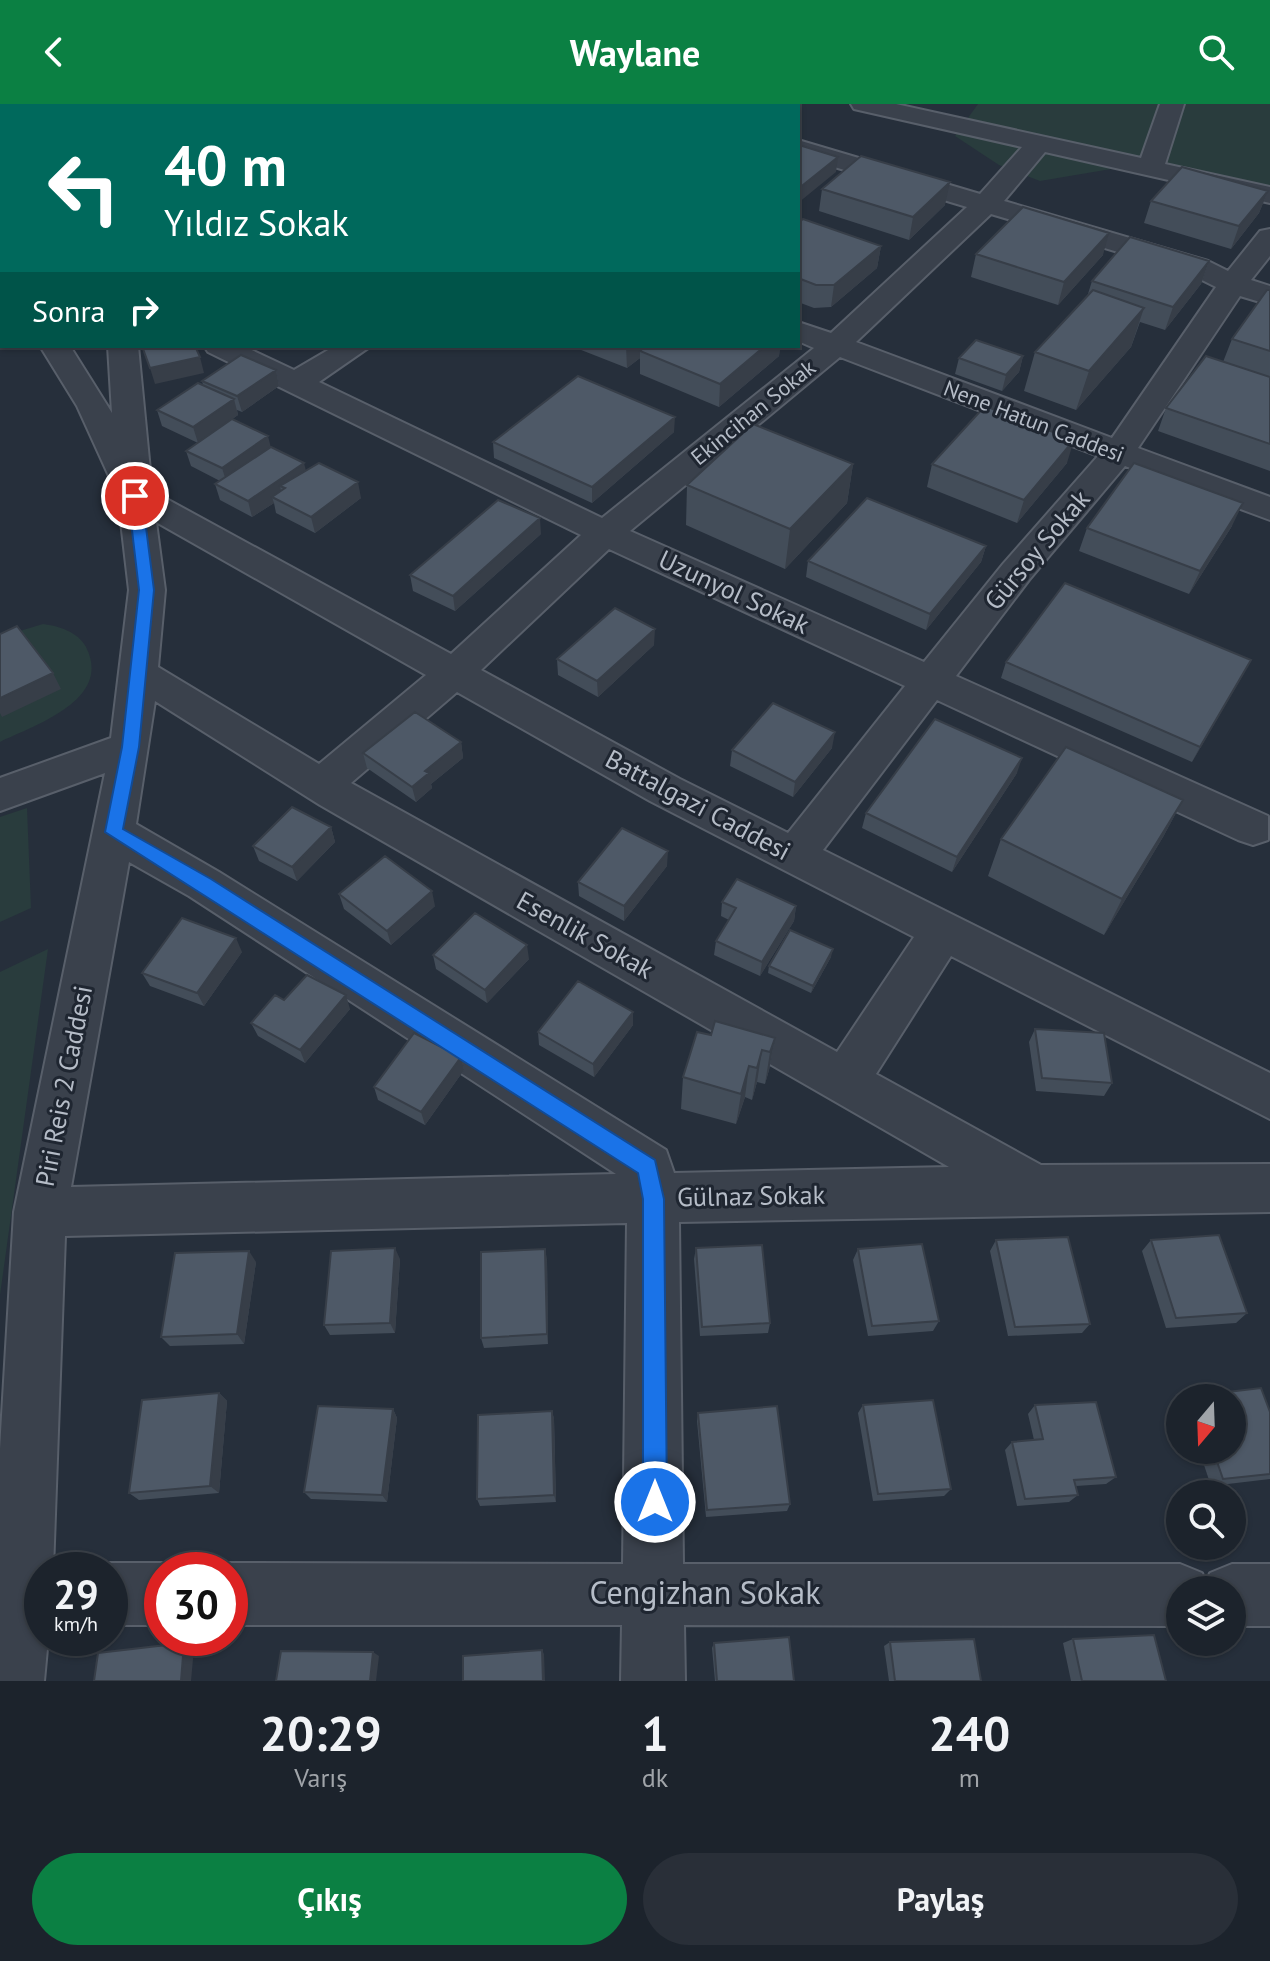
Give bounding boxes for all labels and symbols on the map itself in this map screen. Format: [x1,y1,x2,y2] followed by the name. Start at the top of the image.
[685,353,821,471] street label: Ekincihan Sokak
[940,374,1128,468] street label: Nene Hatun Caddesi
[101,462,169,530] pin
[977,482,1097,617] street label: Gürsoy Sokak
[654,542,815,641] street label: Uzunyol Sokak
[600,742,796,867] street label: Battalgazi Caddesi
[511,884,660,986] street label: Esenlik Sokak
[28,983,99,1189] street label: Piri Reis 2 Caddesi
[677,1178,826,1213] street label: Gülnaz Sokak
[1166,1384,1246,1464] north arrow
[613,1460,697,1544] position arrow
[144,1552,248,1656] speed limit sign: 30
[589,1571,821,1613] street label: Cengizhan Sokak

